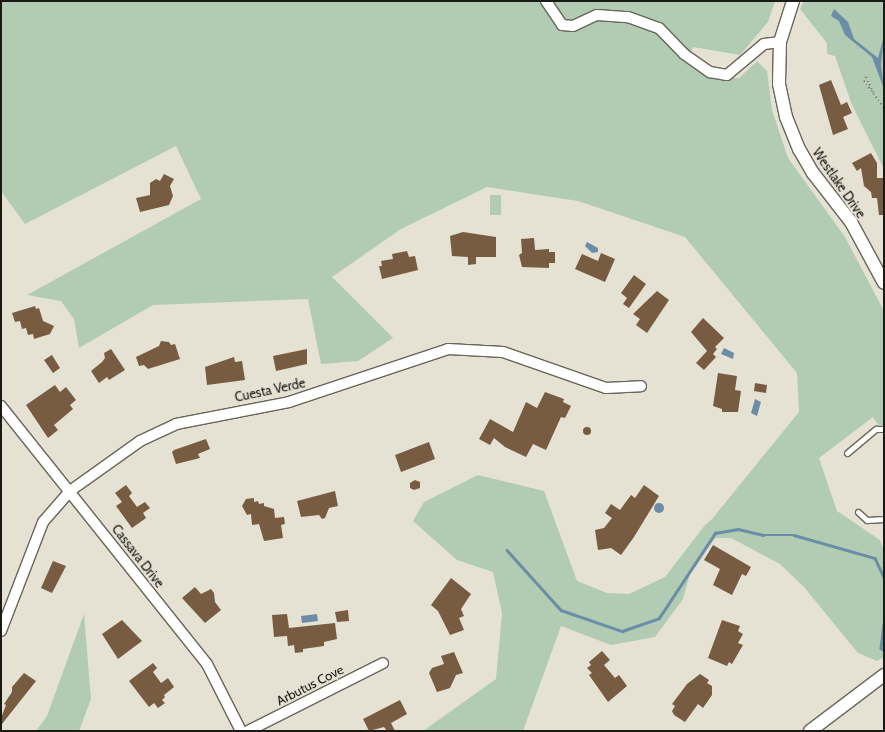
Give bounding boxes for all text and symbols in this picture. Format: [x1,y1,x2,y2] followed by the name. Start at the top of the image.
[809,145,869,221] street label: Westlake Drive
[233,375,307,405] street label: Cuesta Verde
[109,521,167,591] street label: Cassava Drive
[274,661,346,709] street label: Arbutus Cove

